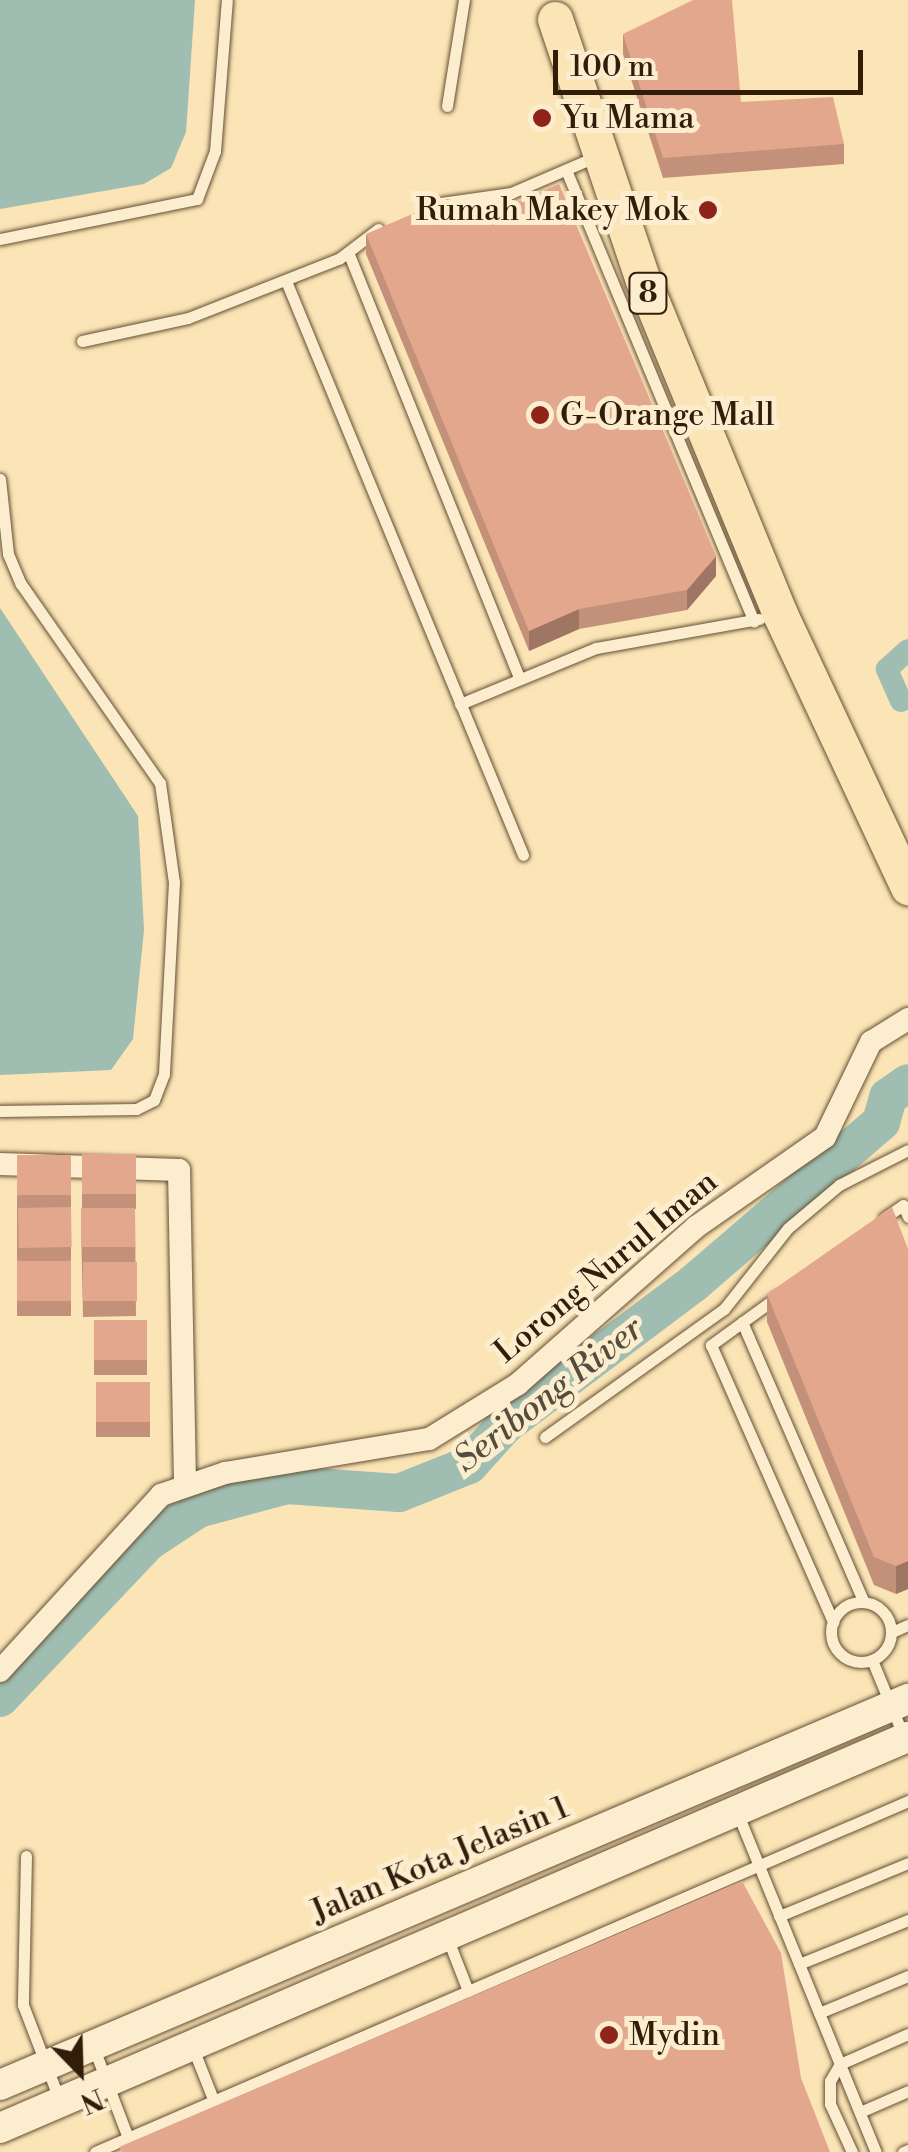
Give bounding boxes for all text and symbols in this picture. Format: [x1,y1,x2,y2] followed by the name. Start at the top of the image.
[558,30,868,92] scale bar
[570,48,654,86] text: 100 m
[562,99,695,137] place label: Yu Mama
[531,107,553,129] marker: Yu Mama
[416,191,688,229] place label: Rumah Makey Mok
[697,199,719,221] marker: Rumah Makey Mok
[628,268,668,318] road number: 8
[560,396,774,434] place label: G-Orange Mall
[529,404,551,426] marker: G-Orange Mall
[487,1163,725,1371] street label: Lorong Nurul Iman
[446,1308,652,1482] water label: Seribong River
[305,1788,575,1932] street label: Jalan Kota Jelasin 1
[629,2016,720,2054] place label: Mydin
[30,2022,130,2122] north arrow
[598,2024,620,2046] marker: Mydin
[75,2080,109,2121] text: N

